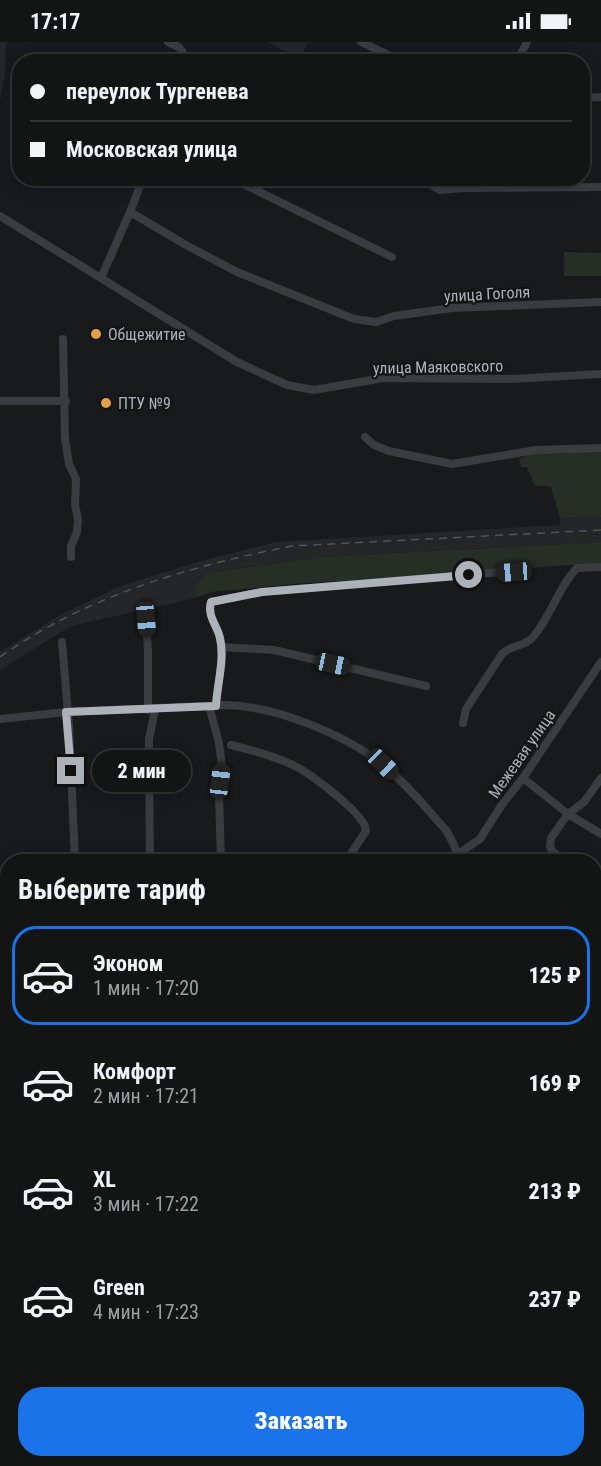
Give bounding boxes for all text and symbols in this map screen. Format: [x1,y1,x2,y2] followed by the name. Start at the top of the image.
[30,9,81,34] text: 17:17
[66,79,249,104] text: переулок Тургенева
[66,137,237,162] text: Московская улица
[443,282,531,306] street label: улица Гоголя
[108,325,186,344] place label: Общежитие
[89,327,103,341] marker: Общежитие
[373,356,503,378] street label: улица Маяковского
[118,394,171,413] place label: ПТУ №9
[99,396,113,410] marker: ПТУ №9
[455,561,482,588] route start
[495,562,533,582] car
[135,600,157,638] car
[314,651,352,677] car
[485,706,559,802] street label: Межевая улица
[364,745,402,783] car
[92,750,191,792] callout: 2 мин
[57,757,84,784] route end
[118,759,165,783] text: 2 мин
[209,762,231,800] car
[18,874,206,906] text: Выберите тариф
[21,949,75,1003] icon: car
[93,951,163,976] text: Эконом
[528,963,581,988] text: 125 ₽
[93,976,199,1000] text: 1 мин · 17:20
[21,1057,75,1111] icon: car
[93,1059,176,1084] text: Комфорт
[528,1071,581,1096] text: 169 ₽
[93,1084,199,1108] text: 2 мин · 17:21
[21,1165,75,1219] icon: car
[93,1167,116,1192] text: XL
[528,1179,581,1204] text: 213 ₽
[93,1192,199,1216] text: 3 мин · 17:22
[21,1273,75,1327] icon: car
[93,1275,145,1300] text: Green
[528,1287,581,1312] text: 237 ₽
[93,1300,199,1324] text: 4 мин · 17:23
[18,1387,584,1456] button: Заказать

